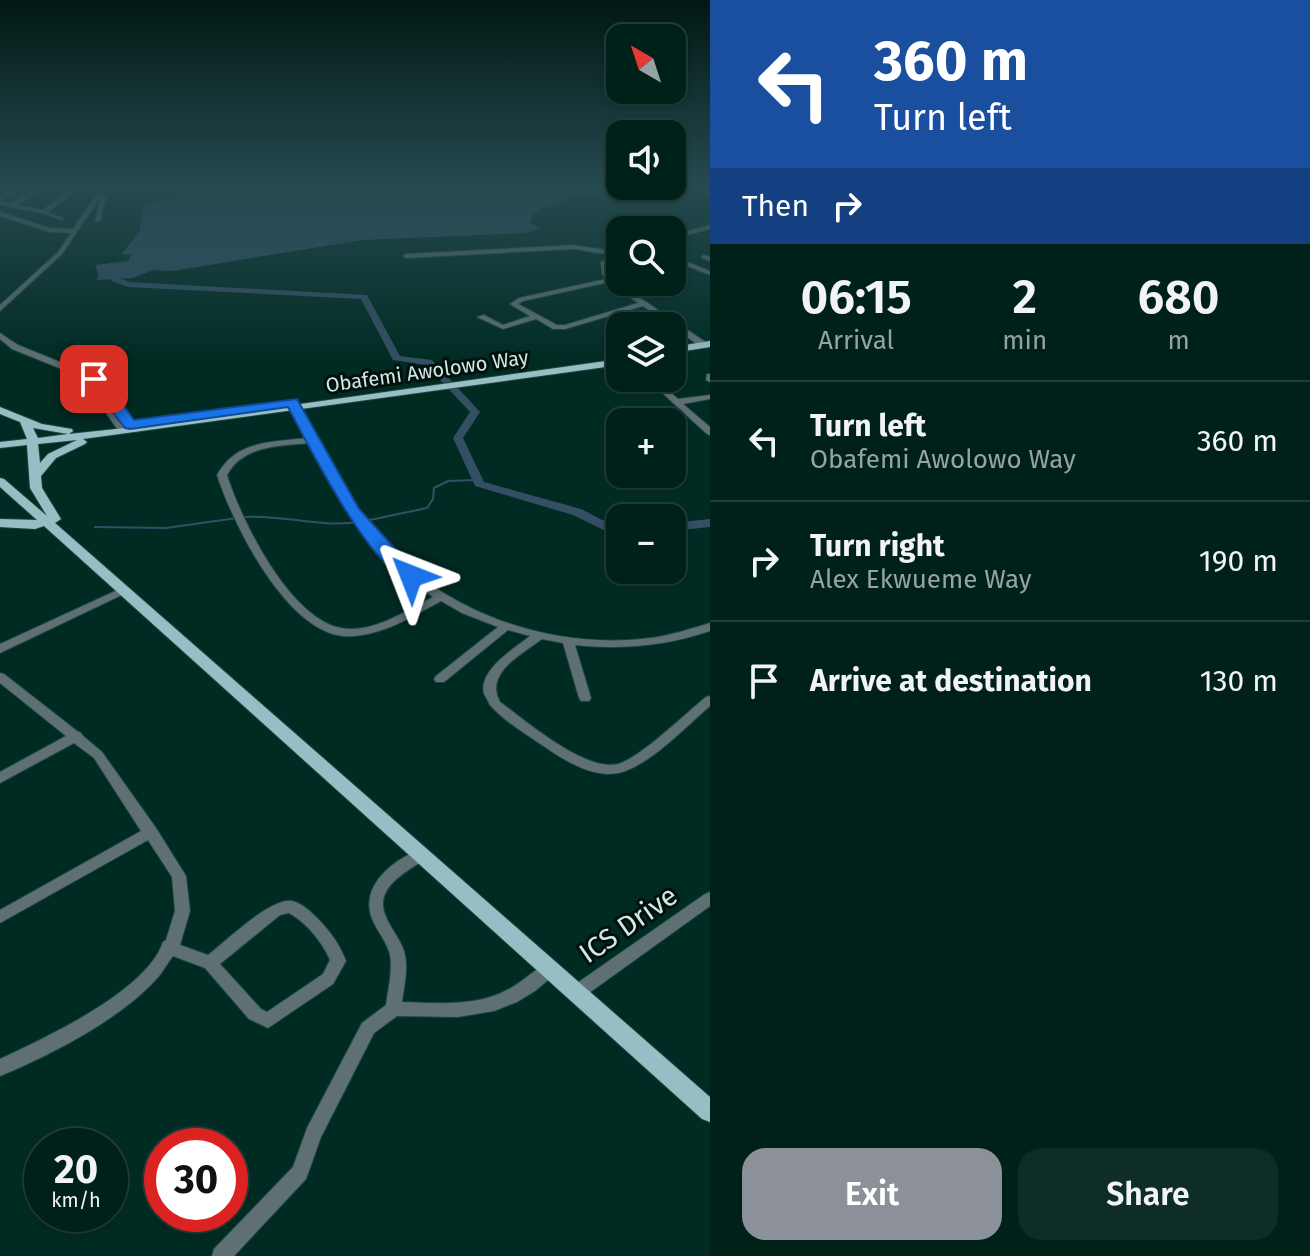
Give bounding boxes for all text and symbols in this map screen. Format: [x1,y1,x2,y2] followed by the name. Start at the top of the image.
[606,24,686,104] north arrow
[606,24,686,584] map controls
[874,28,1028,95] text: 360 m
[742,32,846,136] icon: left
[874,96,1012,140] text: Turn left
[606,120,686,200] button: sound
[825,184,869,228] icon: right
[742,188,809,224] text: Then
[606,216,686,296] button: search
[800,268,912,326] text: 06:15
[1012,268,1037,326] text: 2
[1138,268,1220,326] text: 680
[606,312,686,392] button: layers
[818,325,894,356] text: Arrival
[1002,325,1047,356] text: min
[1167,325,1190,356] text: m
[60,345,128,413] pin
[324,345,530,397] street label: Obafemi Awolowo Way
[72,357,116,401] icon: arrive
[606,408,686,488] button: +
[810,408,926,444] text: Turn left
[742,419,786,463] icon: left
[1197,423,1278,459] text: 360 m
[810,444,1076,475] text: Obafemi Awolowo Way
[606,504,686,584] button: −
[810,528,945,564] text: Turn right
[369,534,453,618] position arrow
[742,539,786,583] icon: right
[1199,543,1278,579] text: 190 m
[810,564,1032,595] text: Alex Ekwueme Way
[742,659,786,703] icon: arrive
[810,663,1092,699] text: Arrive at destination
[1200,663,1278,699] text: 130 m
[573,879,684,970] street label: ICS Drive
[144,1128,248,1232] speed limit sign: 30
[54,1146,98,1194] text: 20
[742,1148,1002,1240] button: Exit
[1018,1148,1278,1240] button: Share
[51,1188,101,1212] text: km/h

